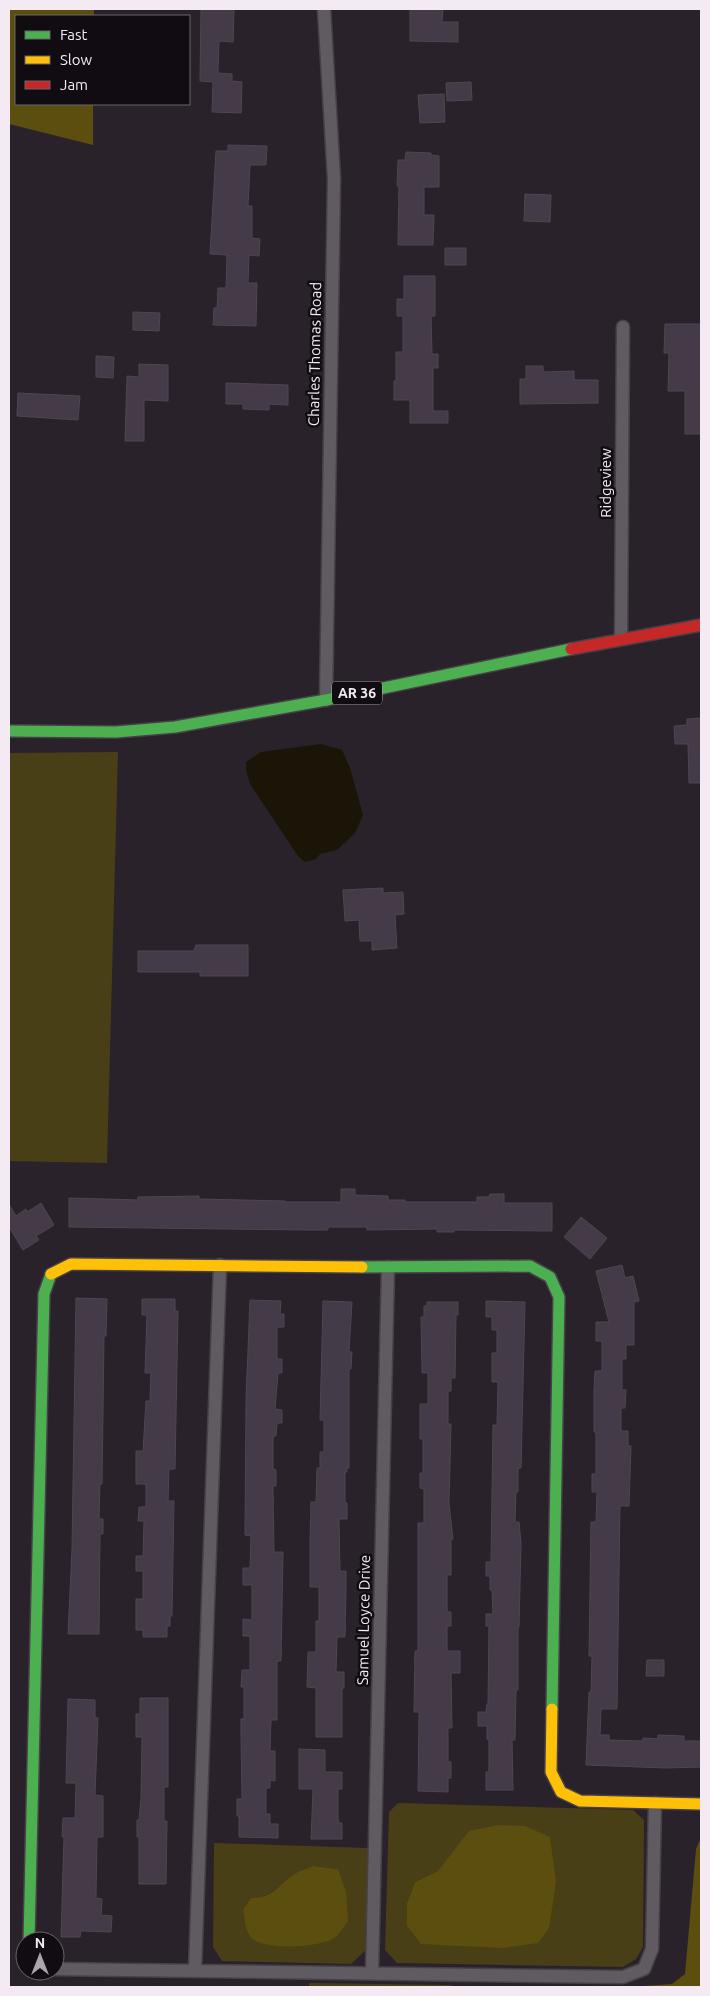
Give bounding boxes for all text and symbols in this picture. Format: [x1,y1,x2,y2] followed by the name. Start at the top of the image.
[15,15,190,105] legend
[60,26,88,43] text: Fast
[60,51,93,68] text: Slow
[60,76,88,93] text: Jam
[305,282,324,426] street label: Charles Thomas Road
[597,448,614,518] street label: Ridgeview
[332,681,382,704] road number: AR 36
[354,1555,373,1685] street label: Samuel Loyce Drive
[15,1931,65,1981] north arrow
[35,1935,45,1951] text: N

